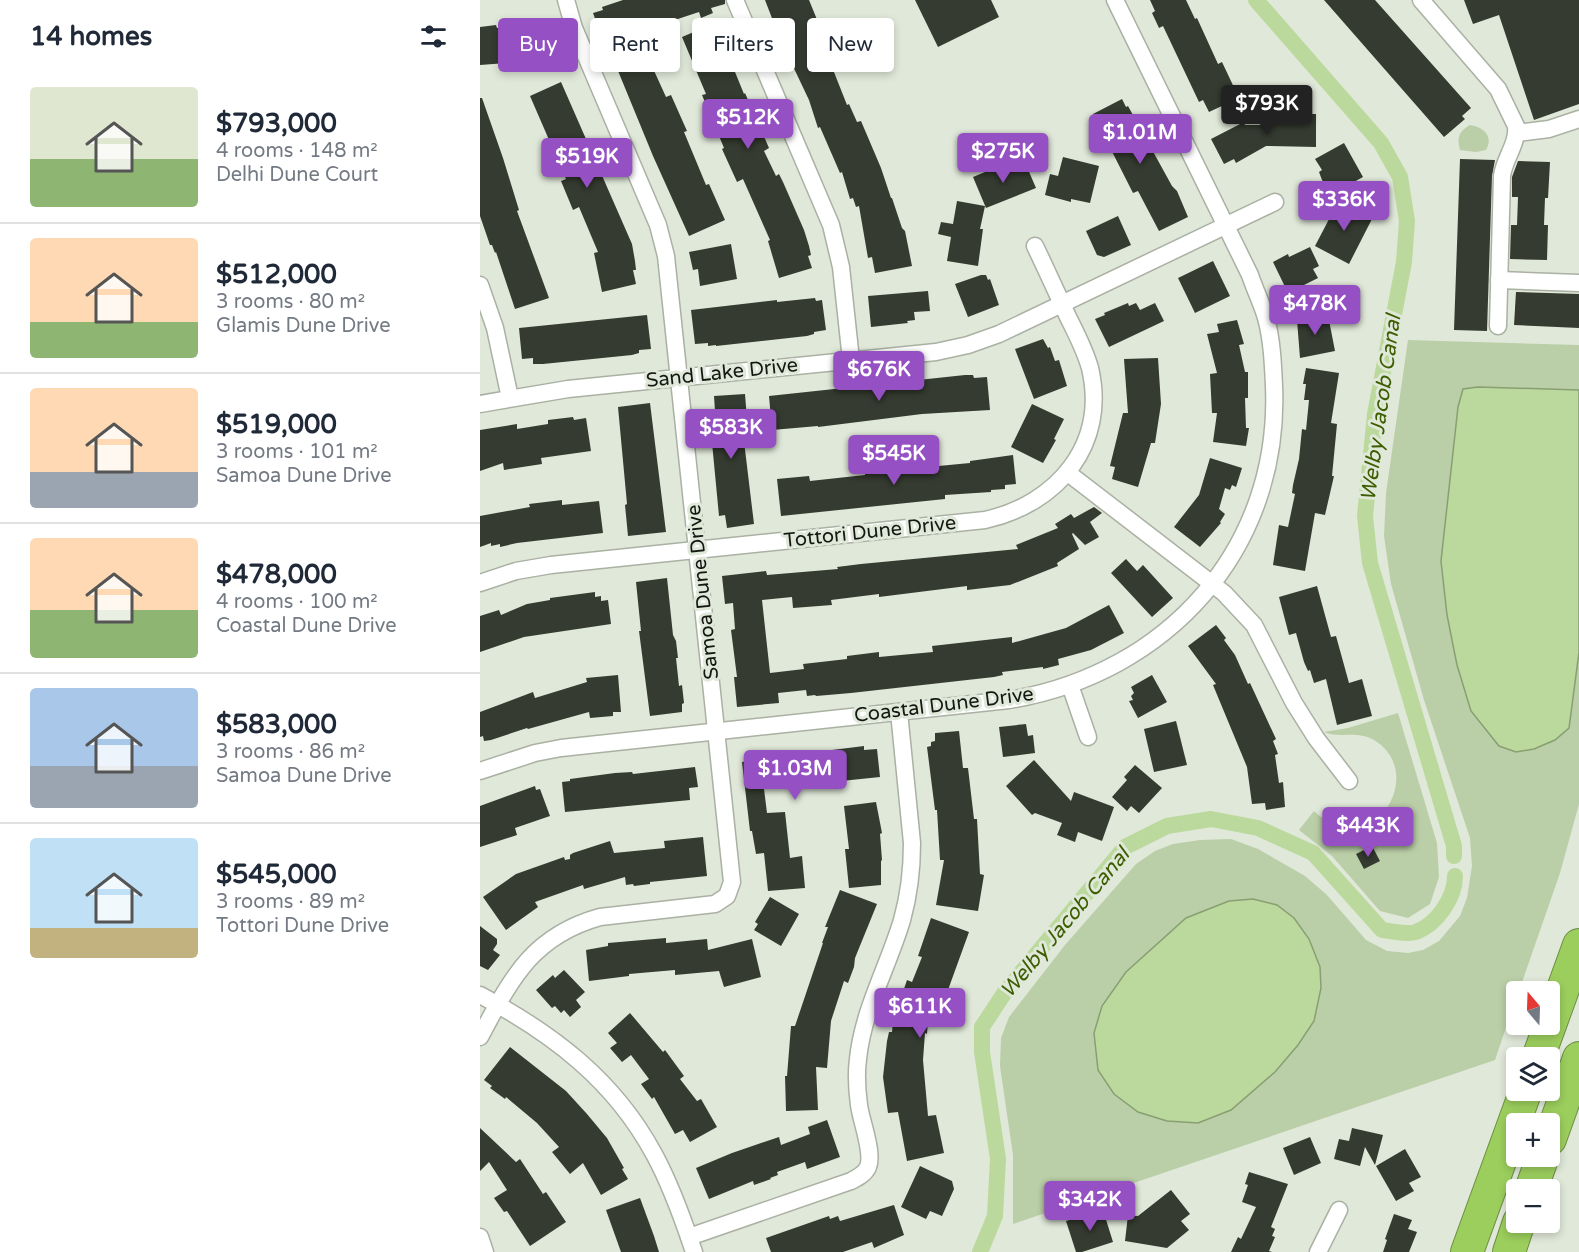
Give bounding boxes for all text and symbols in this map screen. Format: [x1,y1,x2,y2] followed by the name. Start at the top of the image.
[498,18,578,72] chip: Buy
[590,18,680,72] chip: Rent
[692,18,795,72] chip: Filters
[807,18,894,72] chip: New
[417,20,450,53] icon: filters
[30,21,152,52] text: 14 homes
[1225,85,1309,136] pin: $793K
[1235,92,1299,116] text: $793K
[706,99,790,150] pin: $512K
[716,106,780,130] text: $512K
[216,108,337,139] text: $793,000
[78,111,150,183] icon: home
[1091,114,1189,165] pin: $1.01M
[1103,121,1177,145] text: $1.01M
[961,133,1045,184] pin: $275K
[545,138,629,189] pin: $519K
[216,139,378,163] text: 4 rooms · 148 m²
[971,140,1035,164] text: $275K
[555,145,619,169] text: $519K
[216,163,378,187] text: Delhi Dune Court
[1302,181,1386,232] pin: $336K
[1312,188,1376,212] text: $336K
[216,259,337,290] text: $512,000
[78,262,150,334] icon: home
[1273,285,1357,336] pin: $478K
[216,290,365,314] text: 3 rooms · 80 m²
[1283,292,1347,316] text: $478K
[1356,311,1407,503] water label: Welby Jacob Canal
[216,314,391,338] text: Glamis Dune Drive
[837,351,921,402] pin: $676K
[645,353,799,393] street label: Sand Lake Drive
[847,358,911,382] text: $676K
[216,409,337,440] text: $519,000
[689,409,773,460] pin: $583K
[78,412,150,484] icon: home
[699,416,763,440] text: $583K
[852,435,936,486] pin: $545K
[216,440,378,464] text: 3 rooms · 101 m²
[862,442,926,466] text: $545K
[216,464,392,488] text: Samoa Dune Drive
[682,503,724,681] street label: Samoa Dune Drive
[783,511,957,553] street label: Tottori Dune Drive
[216,559,337,590] text: $478,000
[78,562,150,634] icon: home
[216,590,378,614] text: 4 rooms · 100 m²
[216,614,397,638] text: Coastal Dune Drive
[853,682,1035,728] street label: Coastal Dune Drive
[216,709,337,740] text: $583,000
[78,712,150,784] icon: home
[216,740,365,764] text: 3 rooms · 86 m²
[746,750,844,801] pin: $1.03M
[758,757,832,781] text: $1.03M
[216,764,392,788] text: Samoa Dune Drive
[1326,807,1410,858] pin: $443K
[1336,814,1400,838] text: $443K
[995,841,1137,1003] water label: Welby Jacob Canal
[216,859,336,890] text: $545,000
[78,862,150,934] icon: home
[216,890,365,914] text: 3 rooms · 89 m²
[216,914,389,938] text: Tottori Dune Drive
[1506,981,1560,1035] north arrow
[1506,981,1560,1233] map controls
[878,988,962,1039] pin: $611K
[888,995,952,1019] text: $611K
[1506,1047,1560,1101] button: layers
[1506,1113,1560,1167] button: +
[1506,1179,1560,1233] button: −
[1048,1181,1132,1232] pin: $342K
[1058,1188,1122,1212] text: $342K

